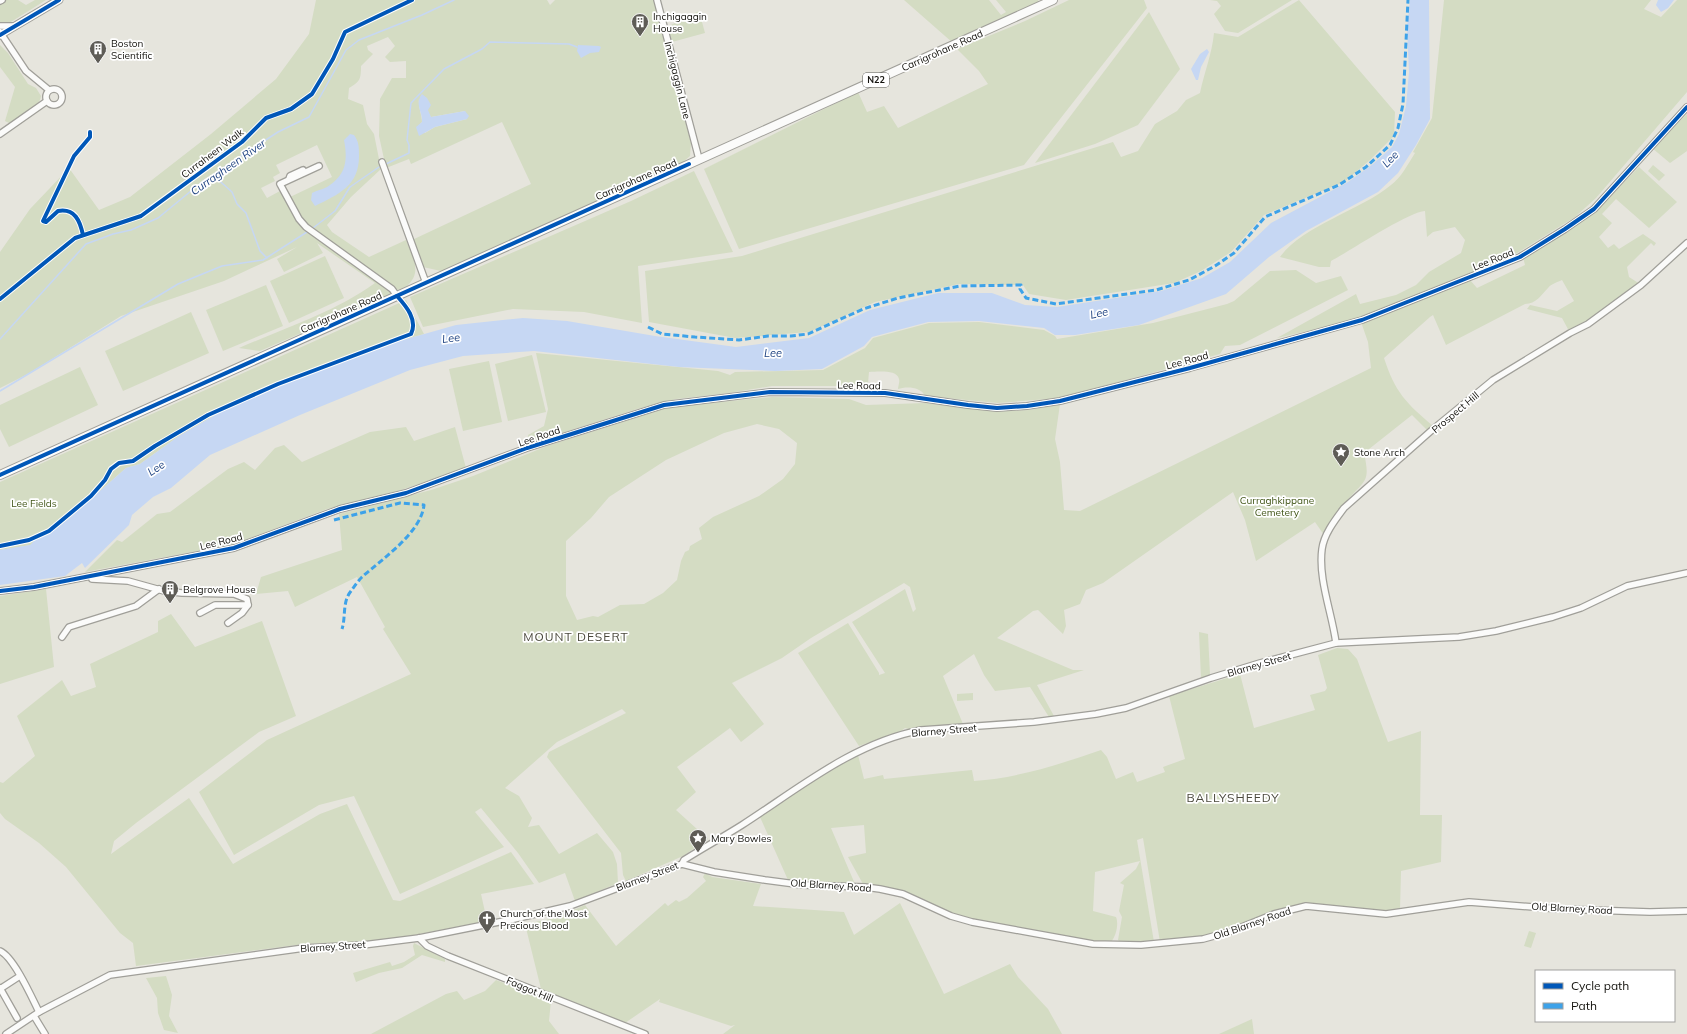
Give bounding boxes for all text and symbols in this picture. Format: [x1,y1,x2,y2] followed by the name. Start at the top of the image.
[653,10,707,35] place label: Inchigaggin House
[630,12,650,37] building icon: Inchigaggin House
[899,27,985,74] street label: Carrigrohane Road
[111,37,152,62] place label: Boston Scientific
[88,39,108,64] building icon: Boston Scientific
[662,40,693,120] street label: Inchigaggin Lane
[863,73,889,87] road number: N22
[178,125,247,181] street label: Curraheen Walk
[188,135,269,198] water label: Curragheen River
[1379,148,1401,170] water label: Lee
[593,156,679,203] street label: Carrigrohane Road
[1471,245,1516,274] street label: Lee Road
[298,289,384,336] street label: Carrigrohane Road
[1089,304,1109,322] water label: Lee
[441,330,461,346] water label: Lee
[764,346,782,360] water label: Lee
[1164,349,1210,372] street label: Lee Road
[837,379,881,392] street label: Lee Road
[1429,389,1482,436] street label: Prospect Hill
[517,423,562,450] street label: Lee Road
[1331,442,1351,467] place icon: Stone Arch
[1354,446,1405,459] place label: Stone Arch
[145,457,167,479] water label: Lee
[1240,494,1314,519] park label: Curraghkippane Cemetery
[11,497,57,510] park label: Lee Fields
[198,530,244,553] street label: Lee Road
[160,579,180,604] building icon: Belgrove House
[183,583,256,596] place label: Belgrove House
[523,629,629,644] district label: MOUNT DESERT
[1226,649,1293,680] street label: Blarney Street
[911,721,978,740] street label: Blarney Street
[1186,790,1280,805] district label: BALLYSHEEDY
[688,828,708,853] place icon: Mary Bowles
[711,832,771,845] place label: Mary Bowles
[614,858,681,894] street label: Blarney Street
[790,876,872,895] street label: Old Blarney Road
[1531,900,1613,917] street label: Old Blarney Road
[1212,904,1293,943] street label: Old Blarney Road
[500,907,588,932] place label: Church of the Most Precious Blood
[477,909,497,934] church icon: Church of the Most Precious Blood
[300,938,367,955] street label: Blarney Street
[1535,970,1675,1022] legend
[504,974,555,1005] street label: Faggot Hill
[1571,978,1629,993] text: Cycle path
[1571,998,1597,1013] text: Path

